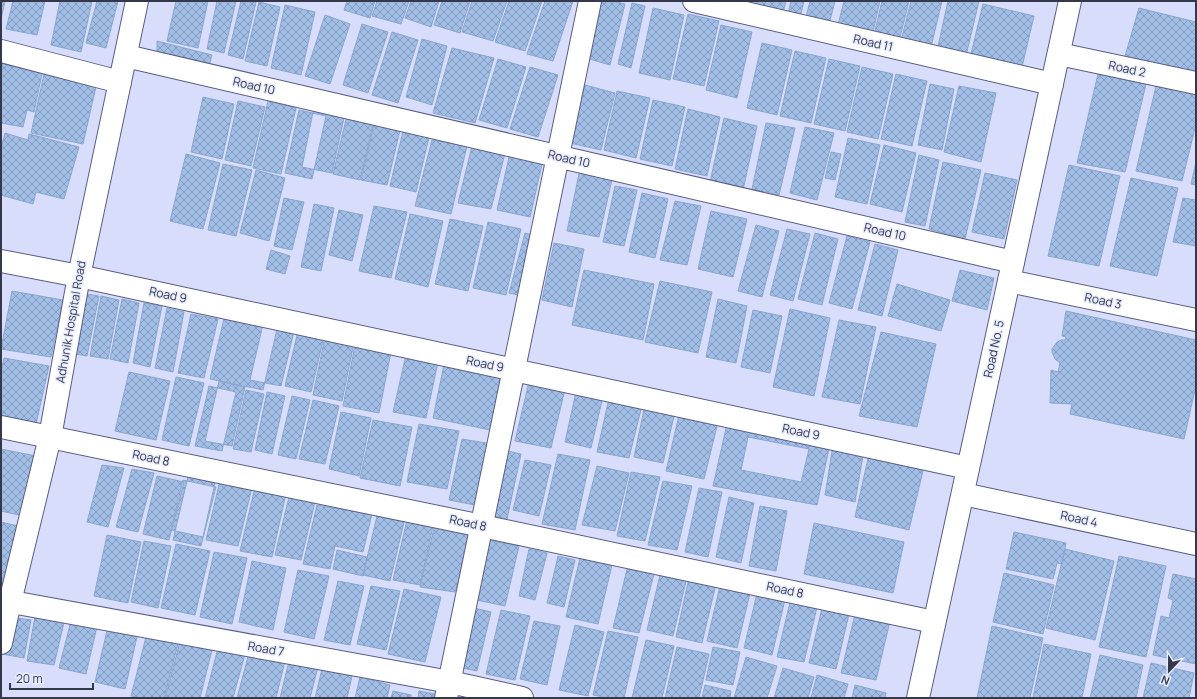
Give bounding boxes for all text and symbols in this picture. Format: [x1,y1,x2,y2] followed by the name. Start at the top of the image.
[852,30,895,55] street label: Road 11
[1107,56,1147,81] street label: Road 2
[231,72,277,99] street label: Road 10
[546,145,592,172] street label: Road 10
[862,218,908,245] street label: Road 10
[51,259,90,384] street label: Adhunik Hospital Road
[148,282,189,307] street label: Road 9
[1083,288,1123,313] street label: Road 3
[979,319,1008,379] street label: Road No. 5
[465,351,506,376] street label: Road 9
[781,419,822,444] street label: Road 9
[131,445,171,470] street label: Road 8
[1059,506,1099,531] street label: Road 4
[448,510,488,535] street label: Road 8
[765,577,805,602] street label: Road 8
[246,637,286,660] street label: Road 7
[1149,651,1189,691] north arrow
[10,665,93,691] scale bar
[16,670,43,687] text: 20 m
[1159,672,1172,689] text: N

